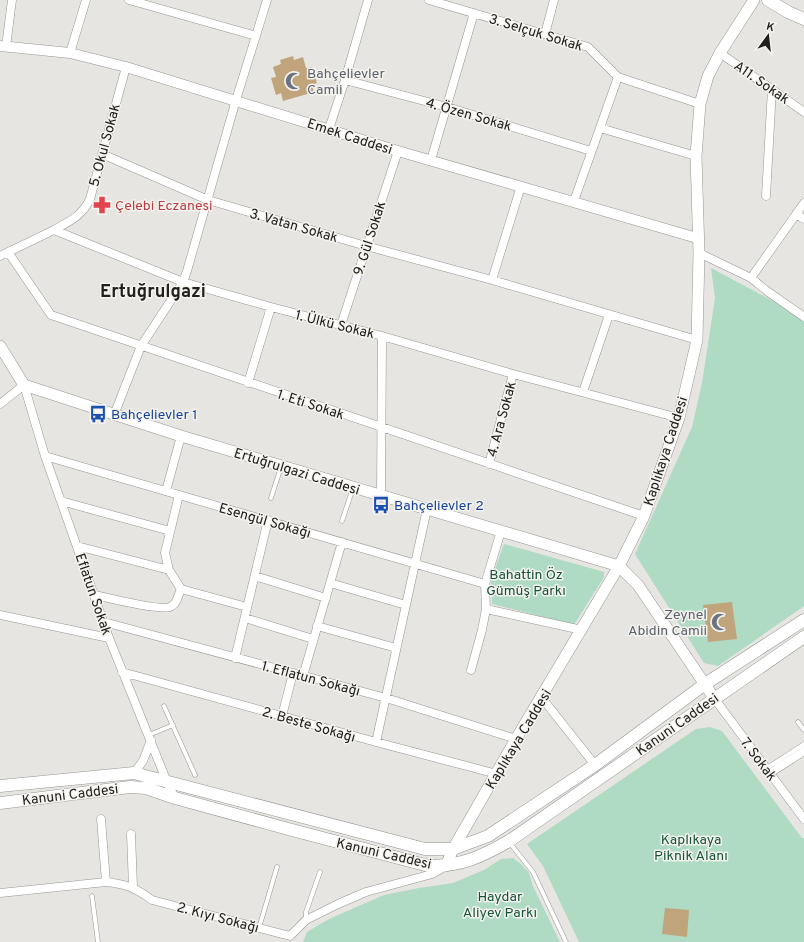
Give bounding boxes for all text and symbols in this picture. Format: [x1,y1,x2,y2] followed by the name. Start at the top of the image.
[486,11,585,56] street label: 3. Selçuk Sokak
[748,16,788,56] north arrow
[765,20,776,35] text: K
[730,58,792,109] street label: A11. Sokak
[307,66,385,99] place label: Bahçelievler Camii
[284,71,304,91] mosque icon: Bahçelievler Camii
[424,94,514,136] street label: 4. Özen Sokak
[86,102,125,189] street label: 5. Okul Sokak
[305,116,394,159] street label: Emek Caddesi
[92,195,112,215] pharmacy icon: Çelebi Eczanesi
[115,198,213,215] place label: Çelebi Eczanesi
[350,199,390,278] street label: 9. Gül Sokak
[247,206,340,247] street label: 3. Vatan Sokak
[100,281,206,304] district label: Ertuğrulgazi
[293,306,376,344] street label: 1. Ülkü Sokak
[484,380,521,459] street label: 4. Ara Sokak
[275,387,346,424] street label: 1. Eti Sokak
[641,395,692,508] street label: Kaplıkaya Caddesi
[88,404,108,424] bus stop icon: Bahçelievler 1
[111,407,197,424] place label: Bahçelievler 1
[232,445,362,500] street label: Ertuğrulgazi Caddesi
[371,495,391,515] bus stop icon: Bahçelievler 2
[394,498,484,515] place label: Bahçelievler 2
[217,500,313,543] street label: Esengül Sokağı
[71,551,115,638] street label: Eflatun Sokak
[486,566,566,600] park label: Bahattin Öz Gümüş Parkı
[628,607,707,640] place label: Zeynel Abidin Camii
[710,612,730,632] mosque icon: Zeynel Abidin Camii
[259,658,362,701] street label: 1. Eflatun Sokağı
[483,687,556,793] street label: Kaplıkaya Caddesi
[633,690,722,760] street label: Kanuni Caddesi
[260,704,357,747] street label: 2. Beste Sokağı
[736,735,780,785] street label: 7. Sokak
[21,781,119,810] street label: Kanuni Caddesi
[654,832,728,865] park label: Kaplıkaya Piknik Alanı
[334,835,433,874] street label: Kanuni Caddesi
[463,889,537,922] park label: Haydar Aliyev Parkı
[175,899,261,938] street label: 2. Kıyı Sokağı

